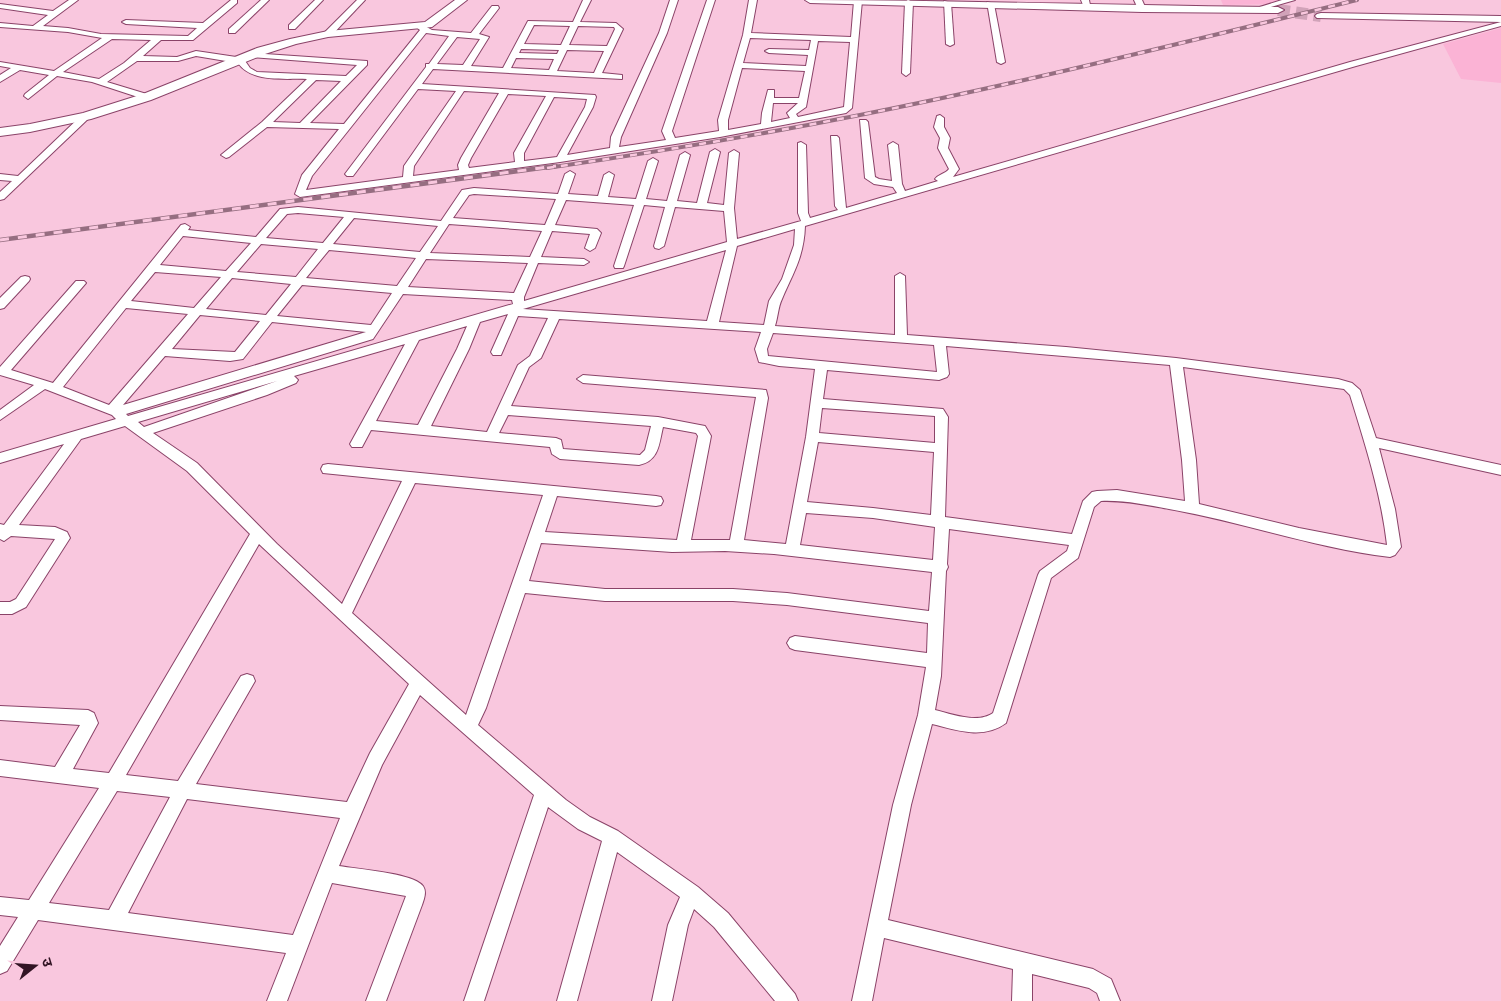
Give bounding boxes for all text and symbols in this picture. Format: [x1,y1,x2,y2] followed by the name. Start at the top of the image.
[10,941,60,991] north arrow
[38,956,57,970] text: उ

